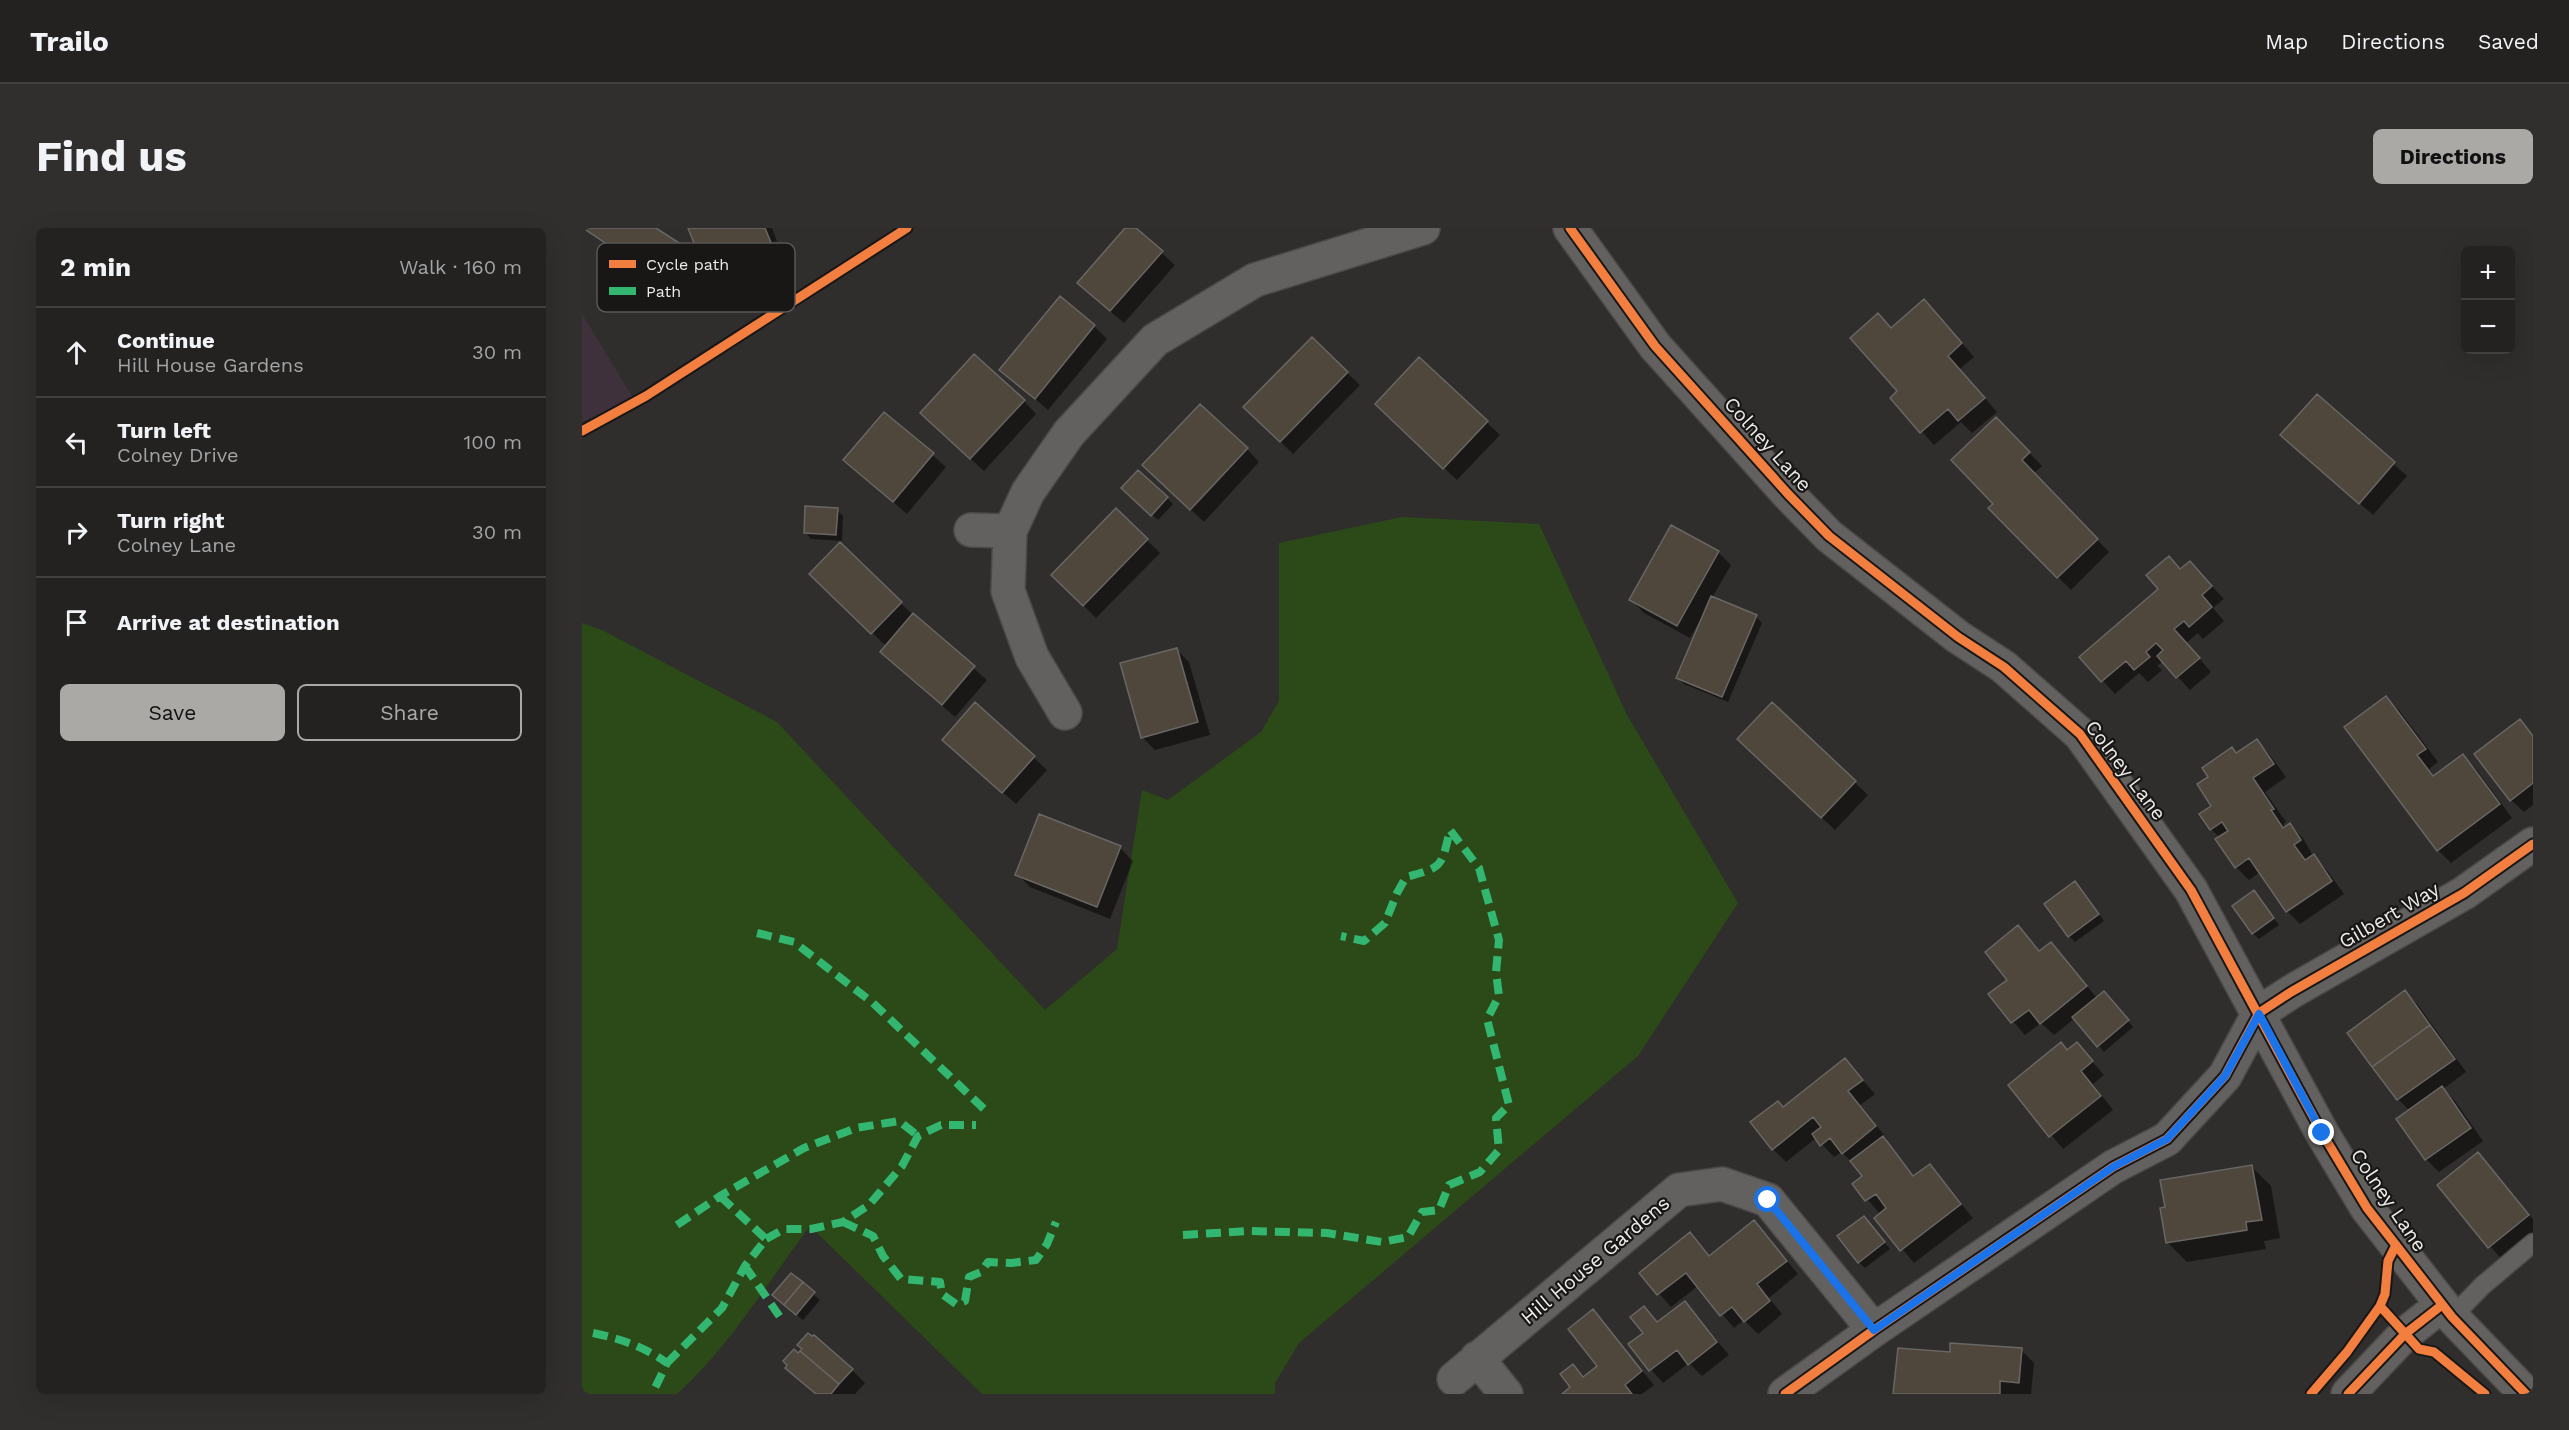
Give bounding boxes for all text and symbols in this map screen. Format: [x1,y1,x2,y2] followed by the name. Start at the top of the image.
[30,25,109,58] text: Trailo
[2265,29,2308,54] text: Map
[2341,29,2445,54] text: Directions
[2478,29,2539,54] text: Saved
[2373,129,2533,184] button: Directions
[36,132,187,181] text: Find us
[597,243,795,312] legend
[2461,246,2515,354] map controls
[2461,246,2515,300] button: +
[60,252,131,282] text: 2 min
[399,255,522,279] text: Walk · 160 m
[646,255,729,274] text: Cycle path
[646,282,681,301] text: Path
[2461,300,2515,354] button: −
[117,328,215,353] text: Continue
[60,336,93,369] icon: ahead
[472,340,522,364] text: 30 m
[117,353,304,377] text: Hill House Gardens
[1719,392,1817,496] street label: Colney Lane
[117,418,211,443] text: Turn left
[60,426,93,459] icon: left
[463,430,522,454] text: 100 m
[117,443,239,467] text: Colney Drive
[117,508,224,533] text: Turn right
[60,516,93,549] icon: right
[472,520,522,544] text: 30 m
[117,533,236,557] text: Colney Lane
[60,606,93,639] icon: arrive
[117,610,340,635] text: Arrive at destination
[60,684,285,741] button: Save
[297,684,522,741] button: Share
[2081,715,2171,825] street label: Colney Lane
[2335,876,2444,953] street label: Gilbert Way
[2308,1119,2334,1145] route end
[2346,1144,2432,1256] street label: Colney Lane
[1754,1186,1780,1212] route start
[1516,1191,1674,1329] street label: Hill House Gardens

